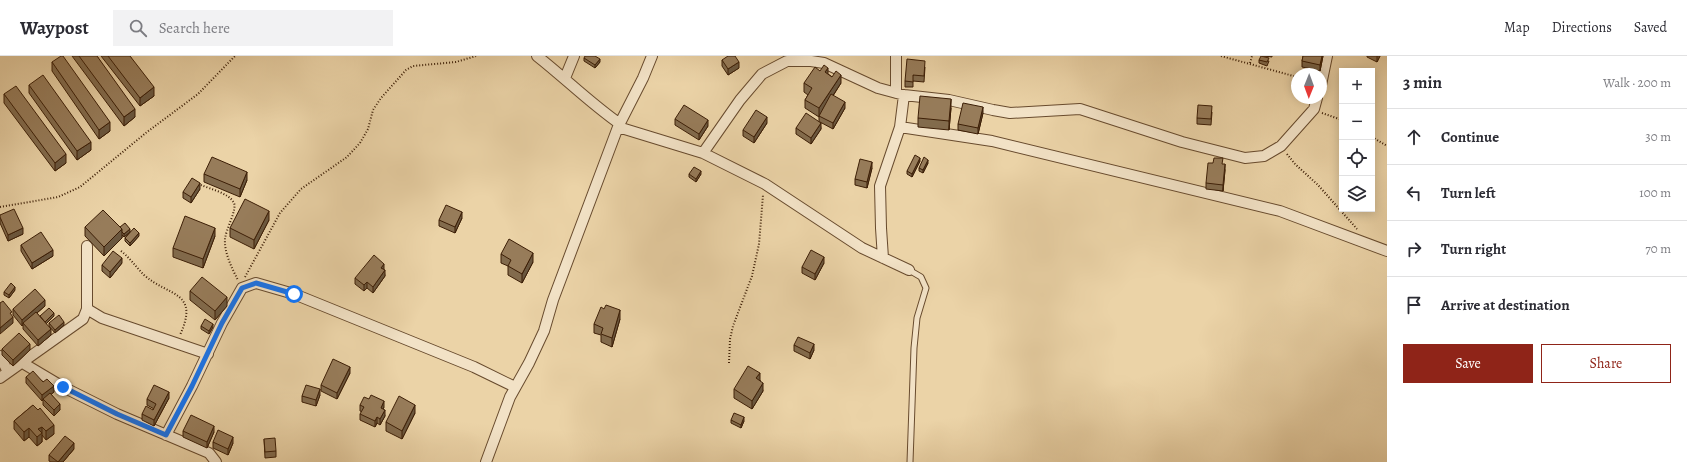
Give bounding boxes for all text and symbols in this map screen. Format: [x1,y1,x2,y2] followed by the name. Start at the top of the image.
[113,10,393,46] search box
[20,15,89,41] text: Waypost
[127,17,149,39] icon: search
[159,18,230,38] text: Search here
[1504,18,1530,37] text: Map
[1552,18,1612,37] text: Directions
[1634,18,1667,37] text: Saved
[1291,68,1327,104] north arrow
[1339,68,1375,212] map controls
[1339,68,1375,104] button: +
[1403,71,1442,94] text: 3 min
[1603,74,1671,91] text: Walk · 200 m
[1339,104,1375,140] button: −
[1403,126,1425,148] icon: ahead
[1441,127,1499,147] text: Continue
[1645,128,1671,145] text: 30 m
[1339,140,1375,176] button: locate
[1339,176,1375,212] button: layers
[1403,182,1425,204] icon: left
[1441,183,1496,203] text: Turn left
[1639,184,1671,201] text: 100 m
[1403,238,1425,260] icon: right
[1441,239,1506,259] text: Turn right
[1645,240,1671,257] text: 70 m
[285,285,303,303] route start
[1403,294,1425,316] icon: arrive
[1441,295,1570,315] text: Arrive at destination
[1403,344,1533,383] button: Save
[1541,344,1671,383] button: Share
[54,378,72,396] route end

